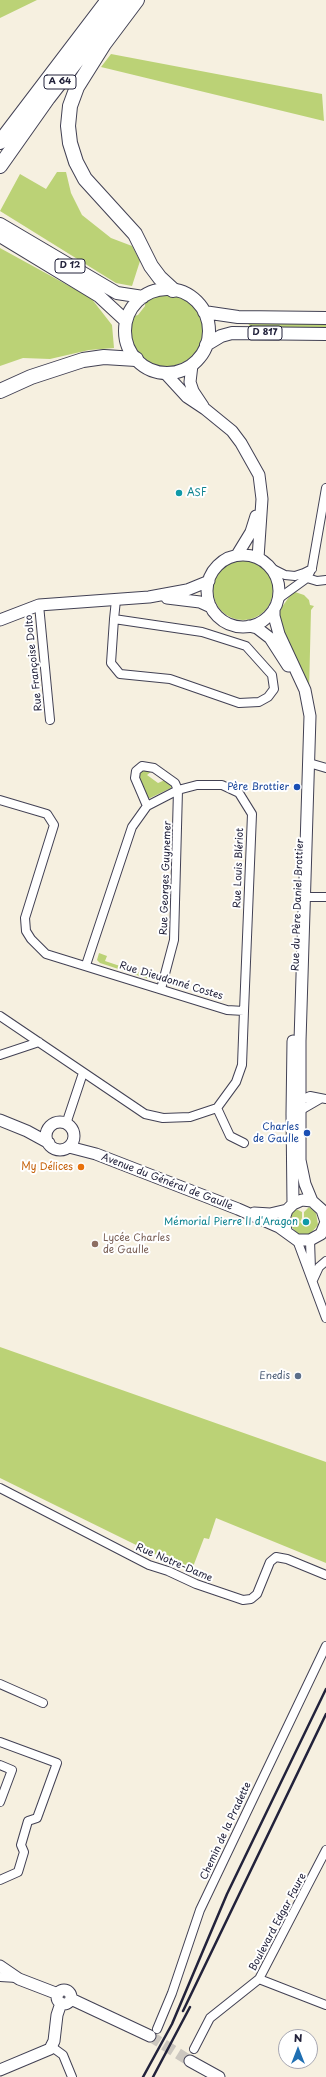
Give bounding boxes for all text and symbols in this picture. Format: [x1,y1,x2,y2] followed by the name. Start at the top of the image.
[44,75,76,89] road number: A 64
[55,259,85,273] road number: D 12
[248,326,282,340] road number: D 817
[187,487,207,499] place label: ASF
[174,488,184,498] marker: ASF
[23,614,45,712] street label: Rue Françoise Dolto
[227,781,289,793] place label: Père Brottier
[292,782,302,792] marker: Père Brottier
[158,821,174,935] street label: Rue Georges Guynemer
[232,828,246,908] street label: Rue Louis Blériot
[290,839,306,971] street label: Rue du Père Daniel Brottier
[118,960,224,1002] street label: Rue Dieudonné Costes
[253,1121,299,1144] place label: Charles de Gaulle
[302,1128,312,1138] marker: Charles de Gaulle
[100,1151,234,1213] street label: Avenue du Général de Gaulle
[21,1161,73,1173] place label: My Délices
[76,1162,86,1172] marker: My Délices
[164,1216,298,1228] place label: Mémorial Pierre II d'Aragon
[301,1217,311,1227] marker: Mémorial Pierre II d'Aragon
[103,1232,170,1256] place label: Lycée Charles de Gaulle
[90,1239,100,1249] marker: Lycée Charles de Gaulle
[259,1370,290,1382] place label: Enedis
[293,1371,303,1381] marker: Enedis
[134,1541,214,1585] street label: Rue Notre-Dame
[198,1780,254,1882] street label: Chemin de la Pradette
[247,1871,309,1973] street label: Boulevard Edgar Faure
[278,2029,318,2069] north arrow
[294,2029,302,2046] text: N

